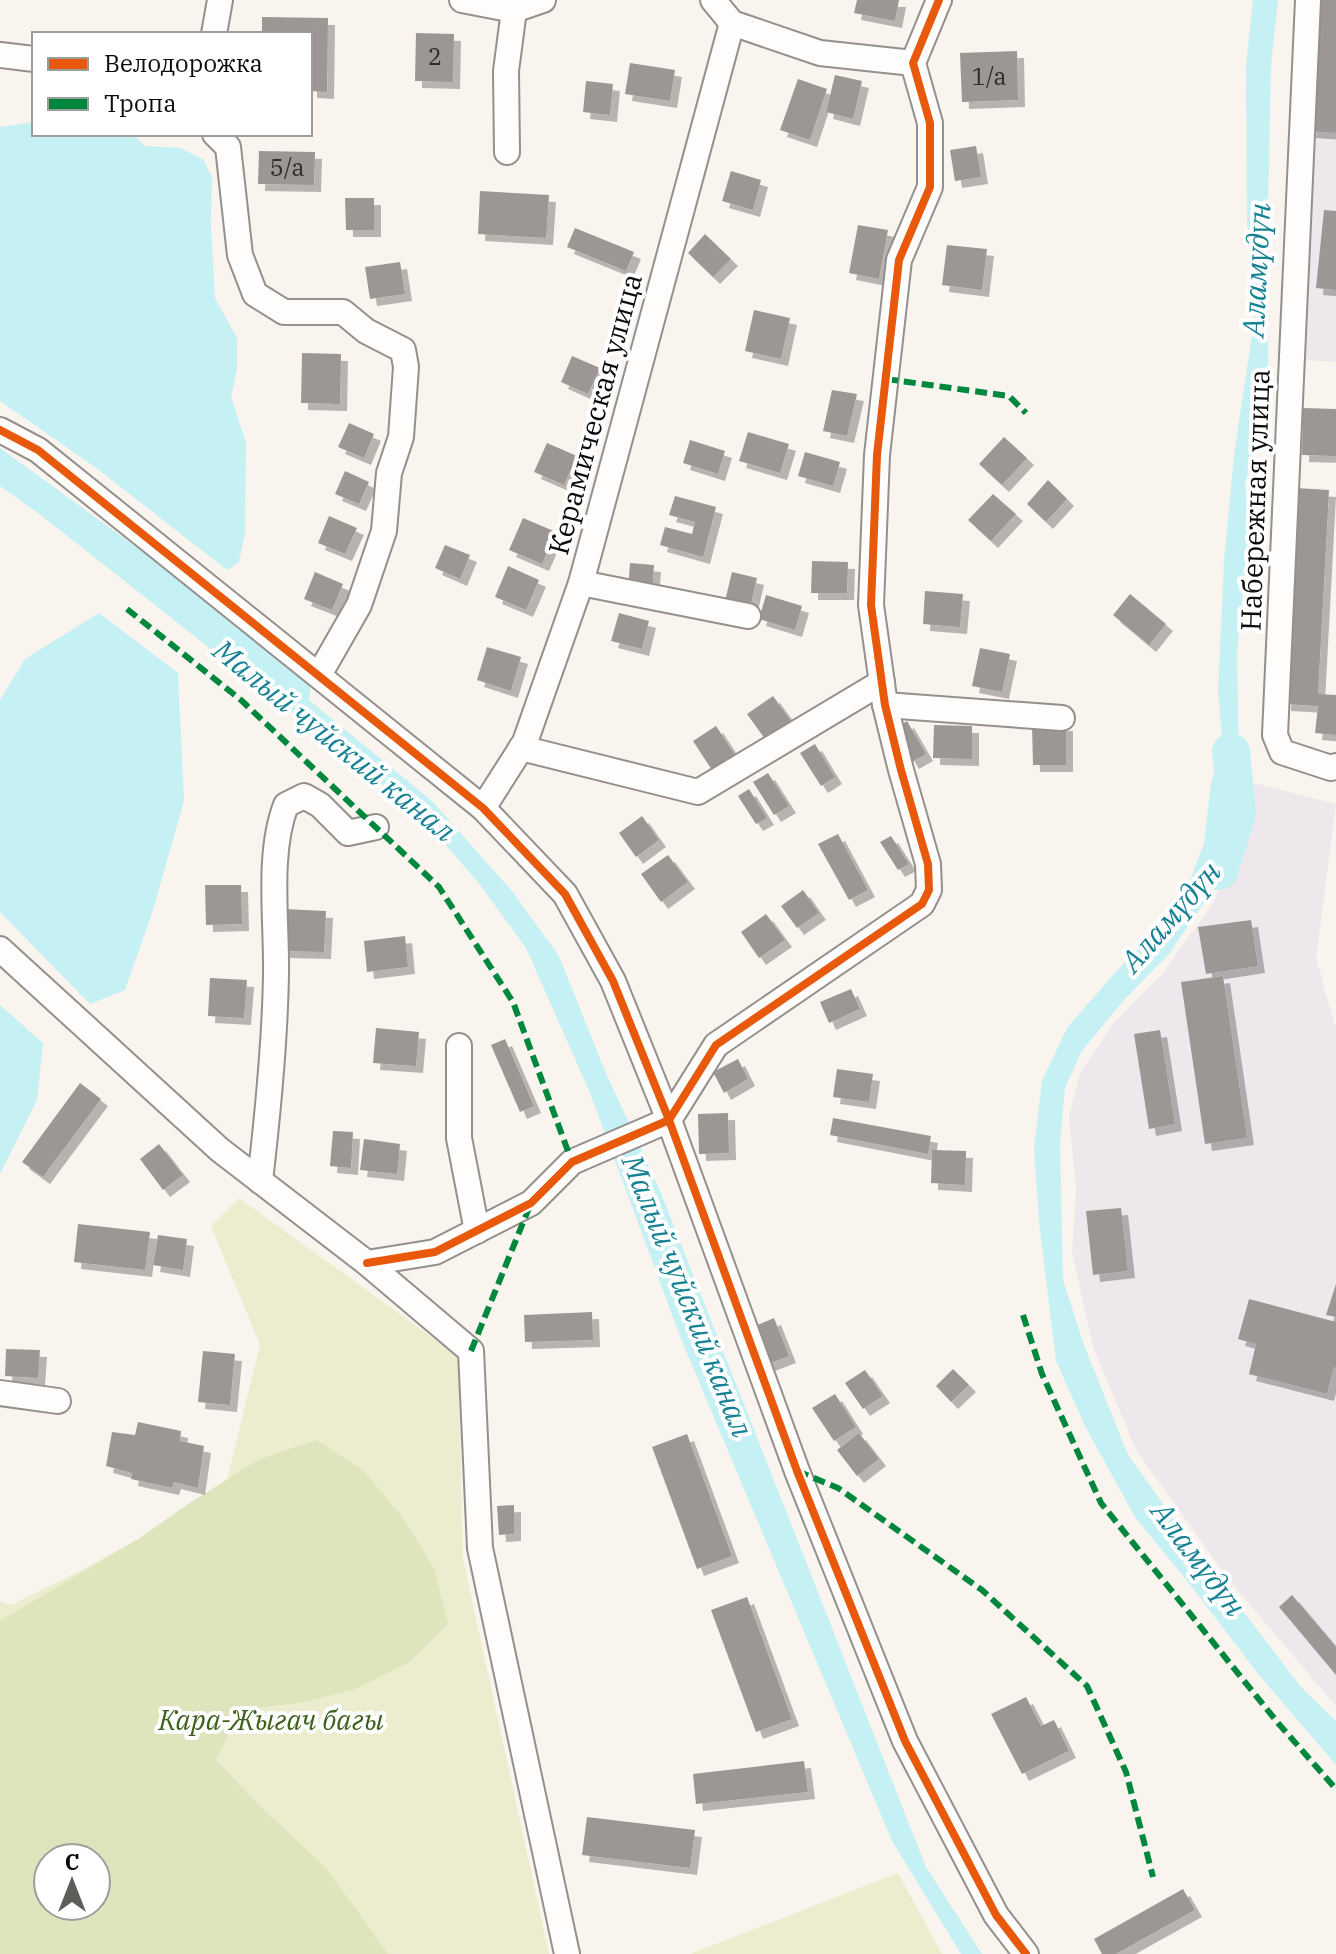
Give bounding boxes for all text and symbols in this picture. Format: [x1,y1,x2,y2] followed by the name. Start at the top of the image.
[32,32,312,136] legend
[428,40,442,72] house number: 2
[104,47,263,79] text: Велодорожка
[971,60,1007,92] house number: 1/а
[104,87,176,119] text: Тропа
[269,151,305,183] house number: 5/а
[1232,202,1278,340] water label: Аламүдүн
[539,269,650,559] street label: Керамическая улица
[1231,368,1278,632] street label: Набережная улица
[205,629,464,850] water label: Малый чуйский канал
[1110,853,1229,981] water label: Аламүдүн
[614,1148,763,1442] water label: Малый чуйский канал
[1142,1491,1255,1623] water label: Аламүдүн
[157,1701,384,1738] park label: Кара-Жыгач багы
[32,1842,112,1922] north arrow
[65,1847,79,1876] text: С

